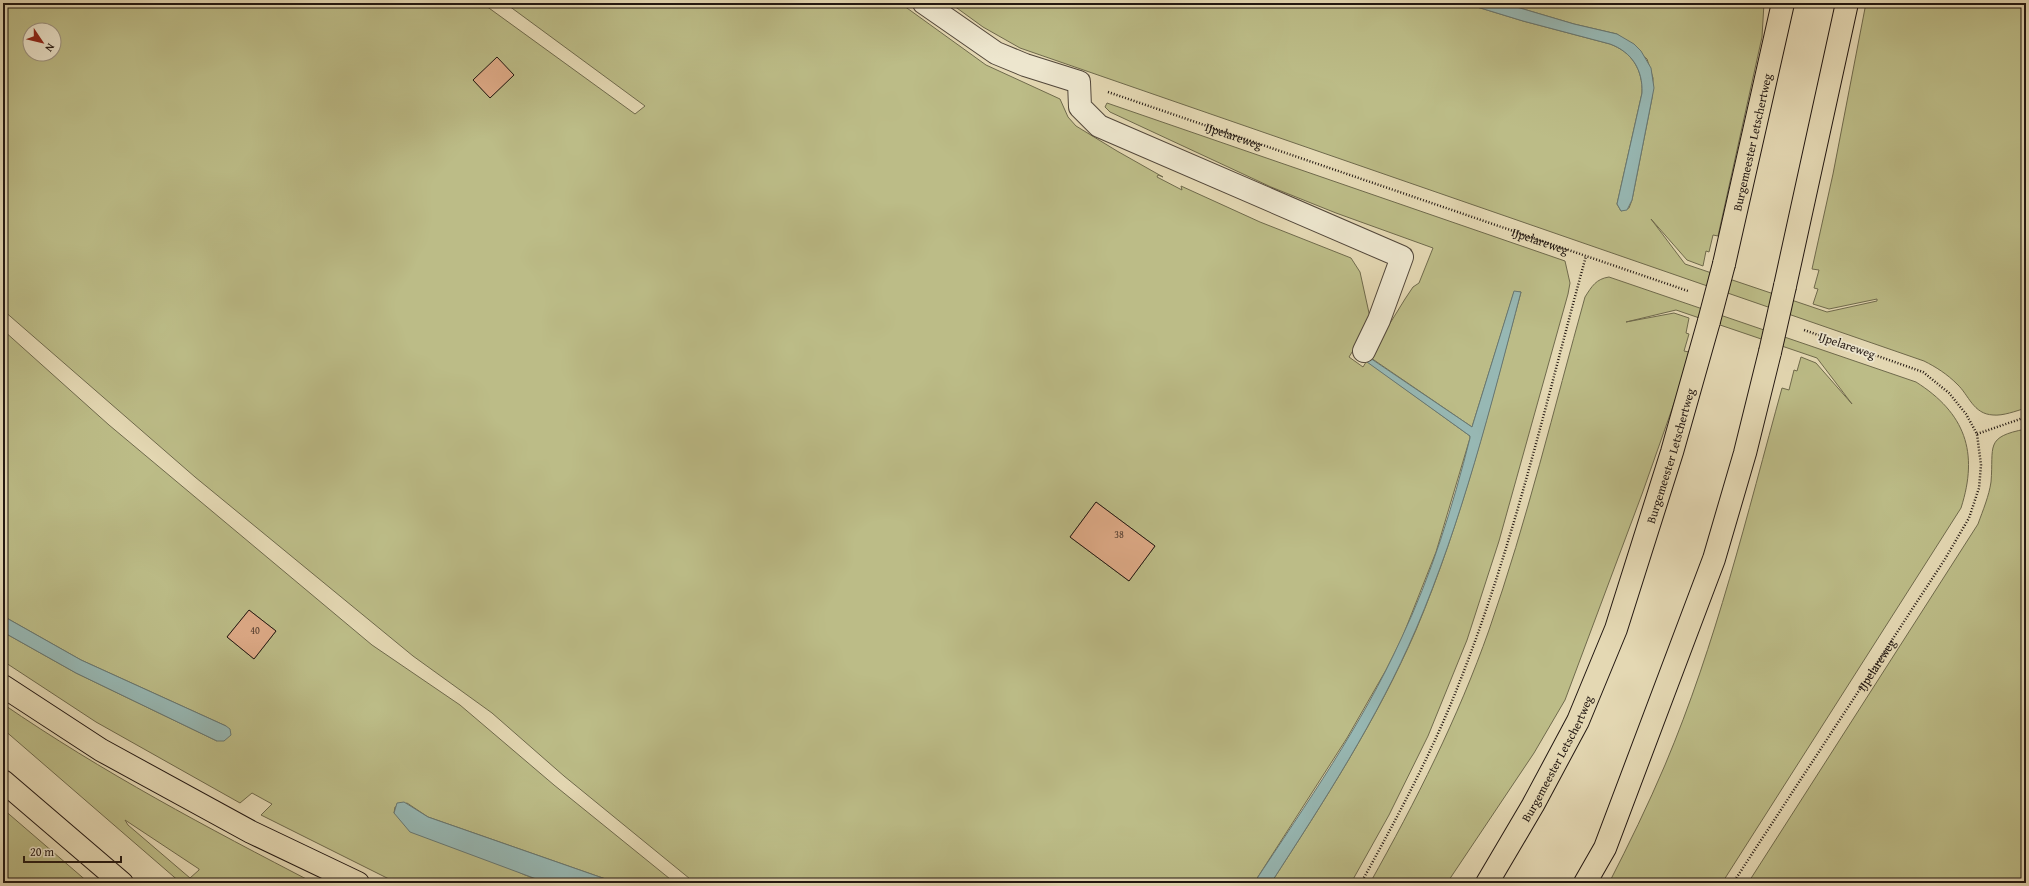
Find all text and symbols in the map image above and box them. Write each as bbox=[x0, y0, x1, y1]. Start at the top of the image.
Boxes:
north arrow bbox=[22, 22, 62, 62]
text: N bbox=[41, 40, 59, 56]
street label: Burgemeester Letschertweg bbox=[1728, 72, 1775, 212]
street label: IJpelareweg bbox=[1203, 118, 1264, 153]
street label: IJpelareweg bbox=[1510, 223, 1571, 258]
street label: IJpelareweg bbox=[1816, 327, 1878, 363]
street label: Burgemeester Letschertweg bbox=[1642, 386, 1698, 525]
house number: 38 bbox=[1114, 527, 1124, 542]
house number: 40 bbox=[250, 623, 260, 638]
street label: IJpelareweg bbox=[1853, 635, 1899, 694]
street label: Burgemeester Letschertweg bbox=[1517, 692, 1596, 825]
scale bar bbox=[24, 838, 121, 864]
text: 20 m bbox=[30, 843, 54, 860]

